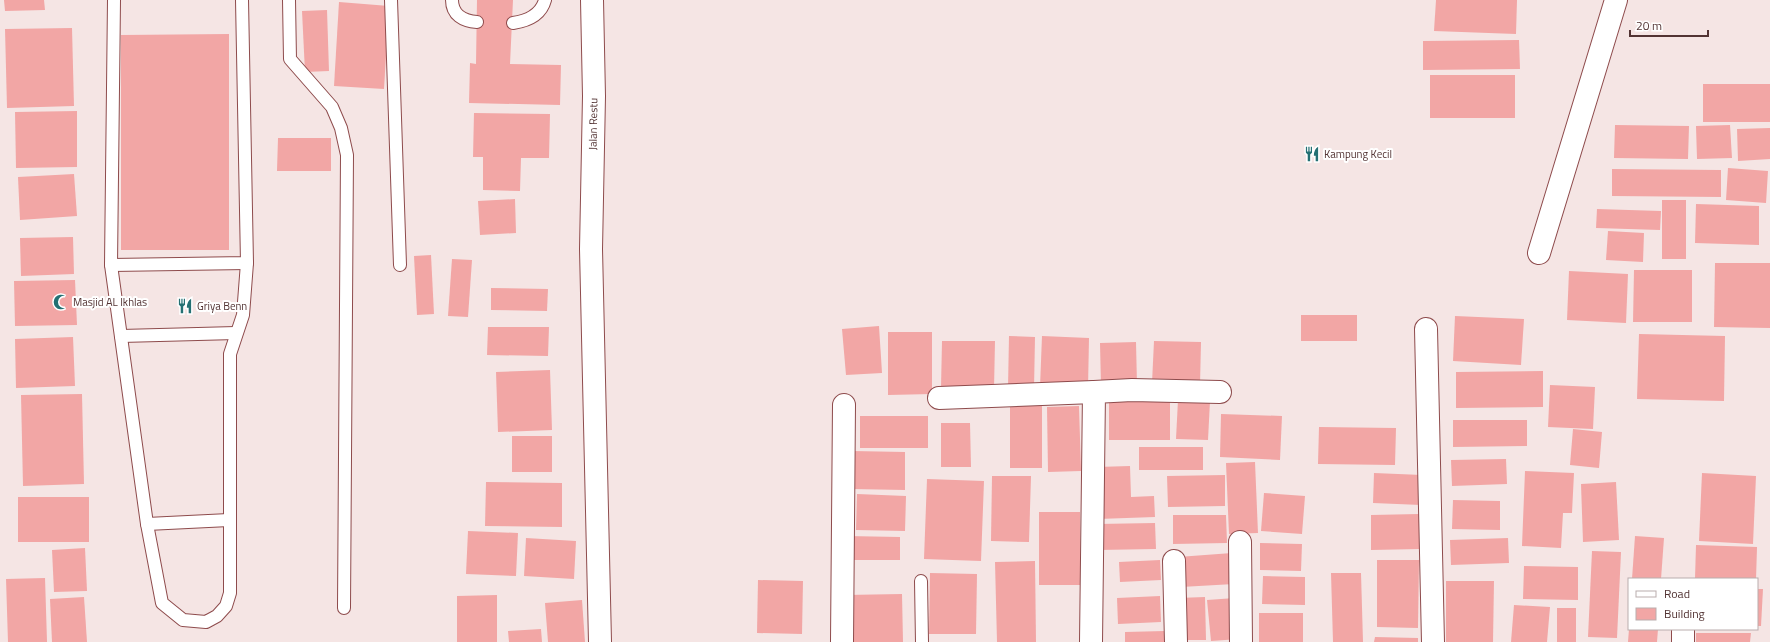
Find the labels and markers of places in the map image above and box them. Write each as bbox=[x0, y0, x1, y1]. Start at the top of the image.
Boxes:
restaurant icon: Kampung Kecil bbox=[1303, 145, 1321, 163]
place label: Kampung Kecil bbox=[1324, 146, 1392, 162]
mosque icon: Masjid AL Ikhlas bbox=[52, 293, 70, 311]
place label: Masjid AL Ikhlas bbox=[73, 294, 147, 310]
restaurant icon: Griya Benn bbox=[176, 297, 194, 315]
place label: Griya Benn bbox=[197, 298, 247, 314]

